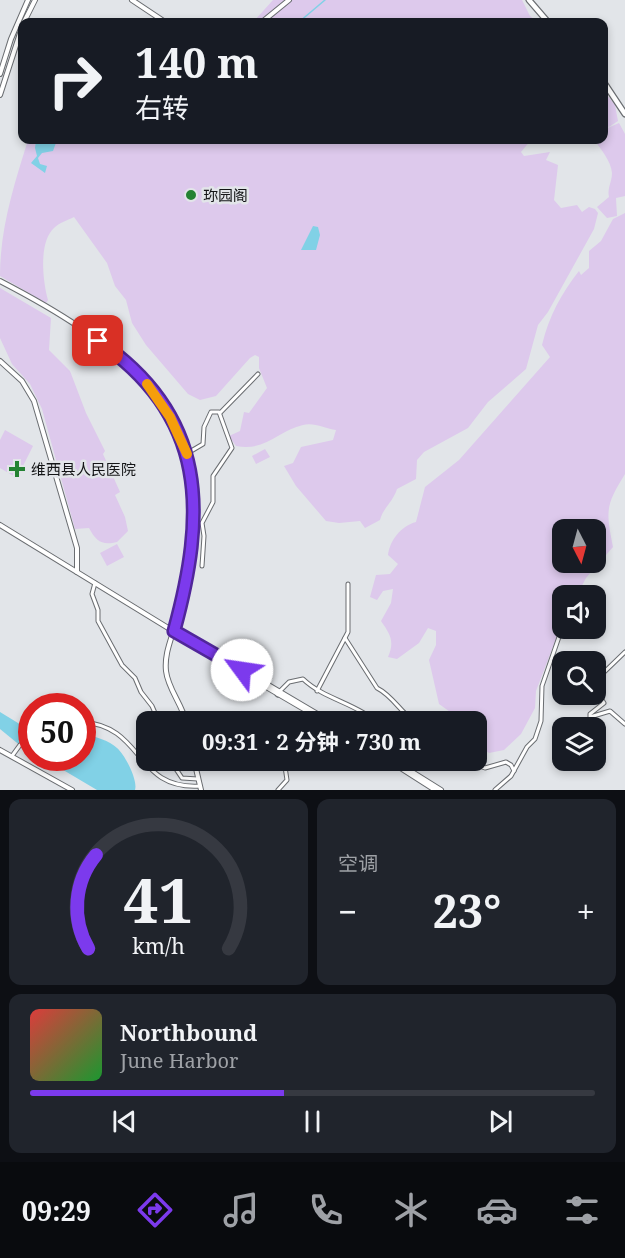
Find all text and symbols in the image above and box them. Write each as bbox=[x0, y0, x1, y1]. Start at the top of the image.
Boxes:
text: 140 m bbox=[135, 33, 259, 90]
icon: right bbox=[36, 42, 114, 120]
text: 右转 bbox=[135, 89, 189, 126]
place label: 珎园阁 bbox=[203, 185, 248, 205]
marker: 珎园阁 bbox=[184, 188, 198, 202]
pin bbox=[72, 315, 123, 366]
icon: arrive bbox=[81, 324, 114, 357]
place label: 维西县人民医院 bbox=[31, 459, 136, 479]
marker: 维西县人民医院 bbox=[8, 460, 26, 478]
north arrow bbox=[552, 519, 606, 573]
map controls bbox=[552, 519, 606, 771]
button: sound bbox=[552, 585, 606, 639]
position arrow bbox=[210, 638, 274, 702]
button: search bbox=[552, 651, 606, 705]
speed limit sign: 50 bbox=[18, 693, 96, 771]
button: layers bbox=[552, 717, 606, 771]
text: 09:31 · 2 分钟 · 730 m bbox=[202, 726, 421, 756]
text: 空调 bbox=[338, 850, 378, 877]
text: 41 bbox=[123, 856, 194, 941]
text: 23° bbox=[432, 880, 501, 941]
text: − bbox=[338, 889, 357, 934]
text: + bbox=[577, 889, 595, 934]
text: km/h bbox=[132, 931, 185, 960]
text: Northbound bbox=[120, 1017, 257, 1047]
text: June Harbor bbox=[120, 1047, 238, 1074]
icon: previous bbox=[108, 1105, 141, 1138]
icon: pause bbox=[296, 1105, 329, 1138]
icon: next bbox=[484, 1105, 517, 1138]
icon: directions bbox=[134, 1189, 176, 1231]
icon: music bbox=[220, 1189, 262, 1231]
icon: phone bbox=[305, 1189, 347, 1231]
icon: climate bbox=[390, 1189, 432, 1231]
icon: car bbox=[476, 1189, 518, 1231]
icon: filters bbox=[561, 1189, 603, 1231]
text: 09:29 bbox=[22, 1192, 91, 1229]

